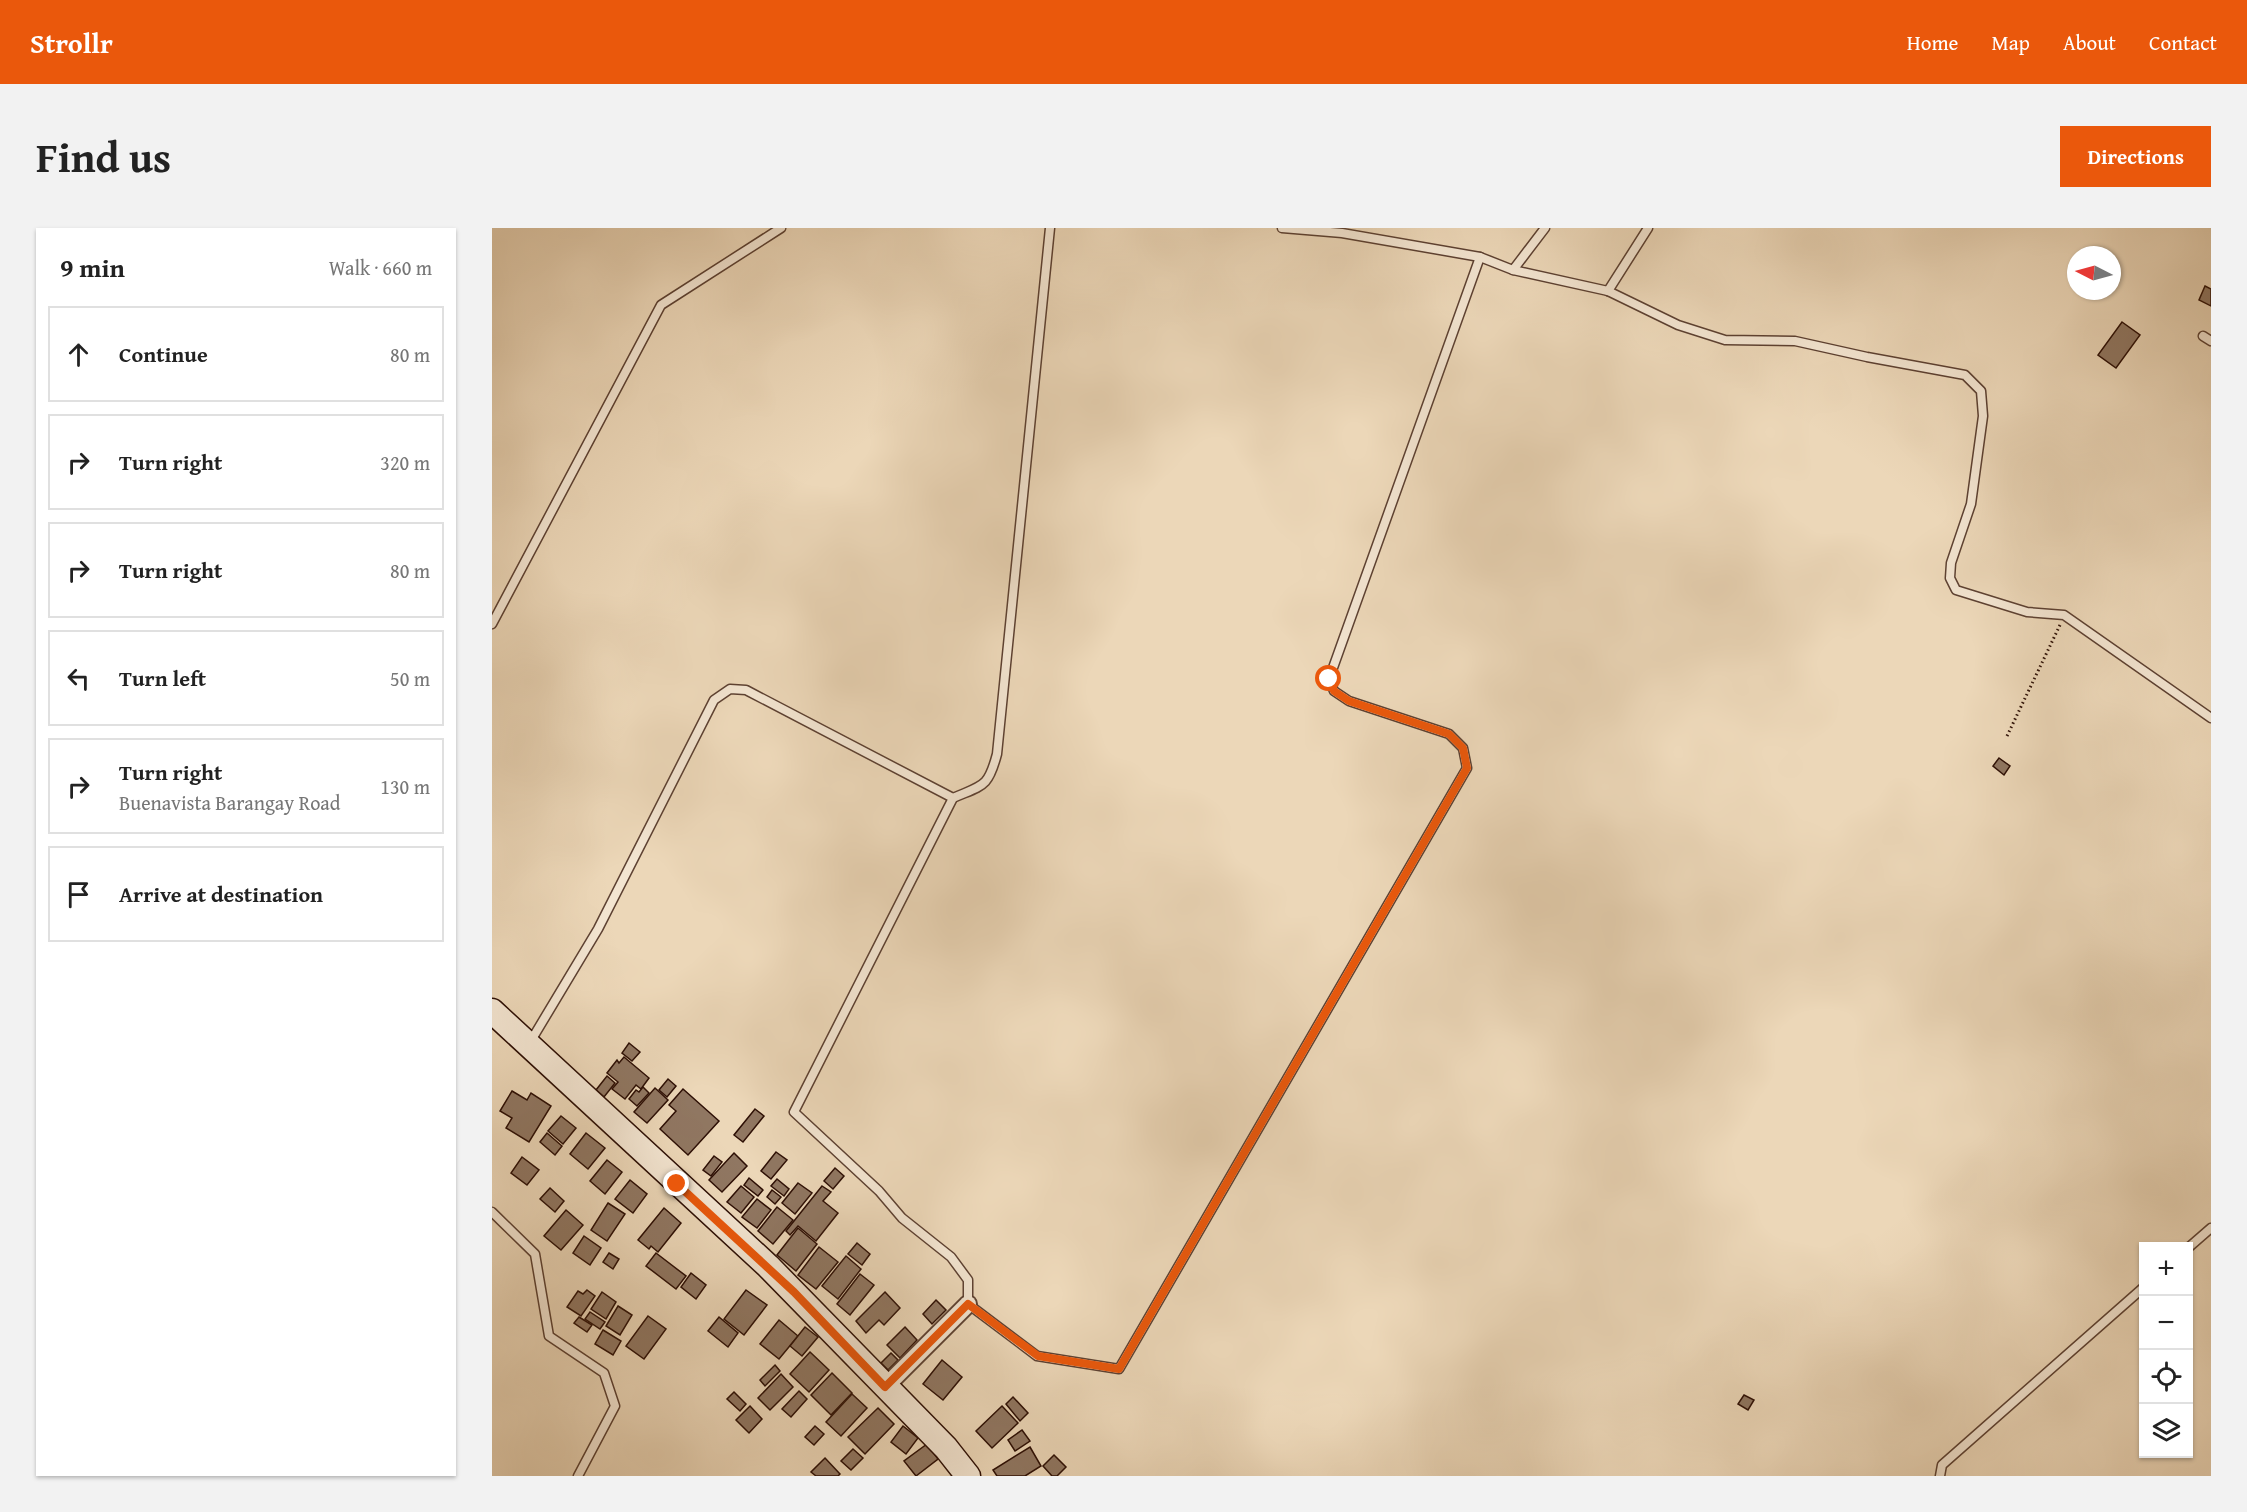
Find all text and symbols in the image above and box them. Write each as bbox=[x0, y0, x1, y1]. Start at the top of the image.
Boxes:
text: Strollr bbox=[30, 22, 113, 63]
text: Home bbox=[1907, 27, 1958, 58]
text: Map bbox=[1991, 27, 2030, 58]
text: About bbox=[2063, 27, 2116, 58]
text: Contact bbox=[2149, 27, 2217, 58]
text: Find us bbox=[36, 126, 171, 187]
button: Directions bbox=[2060, 126, 2211, 187]
north arrow bbox=[2067, 246, 2121, 300]
text: 9 min bbox=[60, 248, 125, 287]
text: Walk · 660 m bbox=[329, 253, 432, 282]
icon: ahead bbox=[62, 338, 95, 371]
text: Continue bbox=[119, 338, 208, 370]
text: 80 m bbox=[390, 340, 430, 369]
icon: right bbox=[62, 446, 95, 479]
text: Turn right bbox=[119, 446, 222, 478]
text: 320 m bbox=[380, 448, 430, 477]
icon: right bbox=[62, 554, 95, 587]
text: Turn right bbox=[119, 554, 222, 586]
text: 80 m bbox=[390, 556, 430, 585]
icon: left bbox=[62, 662, 95, 695]
text: Turn left bbox=[119, 662, 206, 694]
text: 50 m bbox=[390, 664, 430, 693]
route start bbox=[1315, 665, 1341, 691]
text: Turn right bbox=[119, 756, 222, 788]
icon: right bbox=[62, 770, 95, 803]
text: 130 m bbox=[380, 772, 430, 801]
text: Buenavista Barangay Road bbox=[119, 788, 341, 817]
icon: arrive bbox=[62, 878, 95, 911]
text: Arrive at destination bbox=[119, 878, 323, 910]
route end bbox=[663, 1170, 689, 1196]
map controls bbox=[2139, 1242, 2193, 1458]
button: + bbox=[2139, 1242, 2193, 1296]
button: − bbox=[2139, 1296, 2193, 1350]
button: locate bbox=[2139, 1350, 2193, 1404]
button: layers bbox=[2139, 1404, 2193, 1458]

